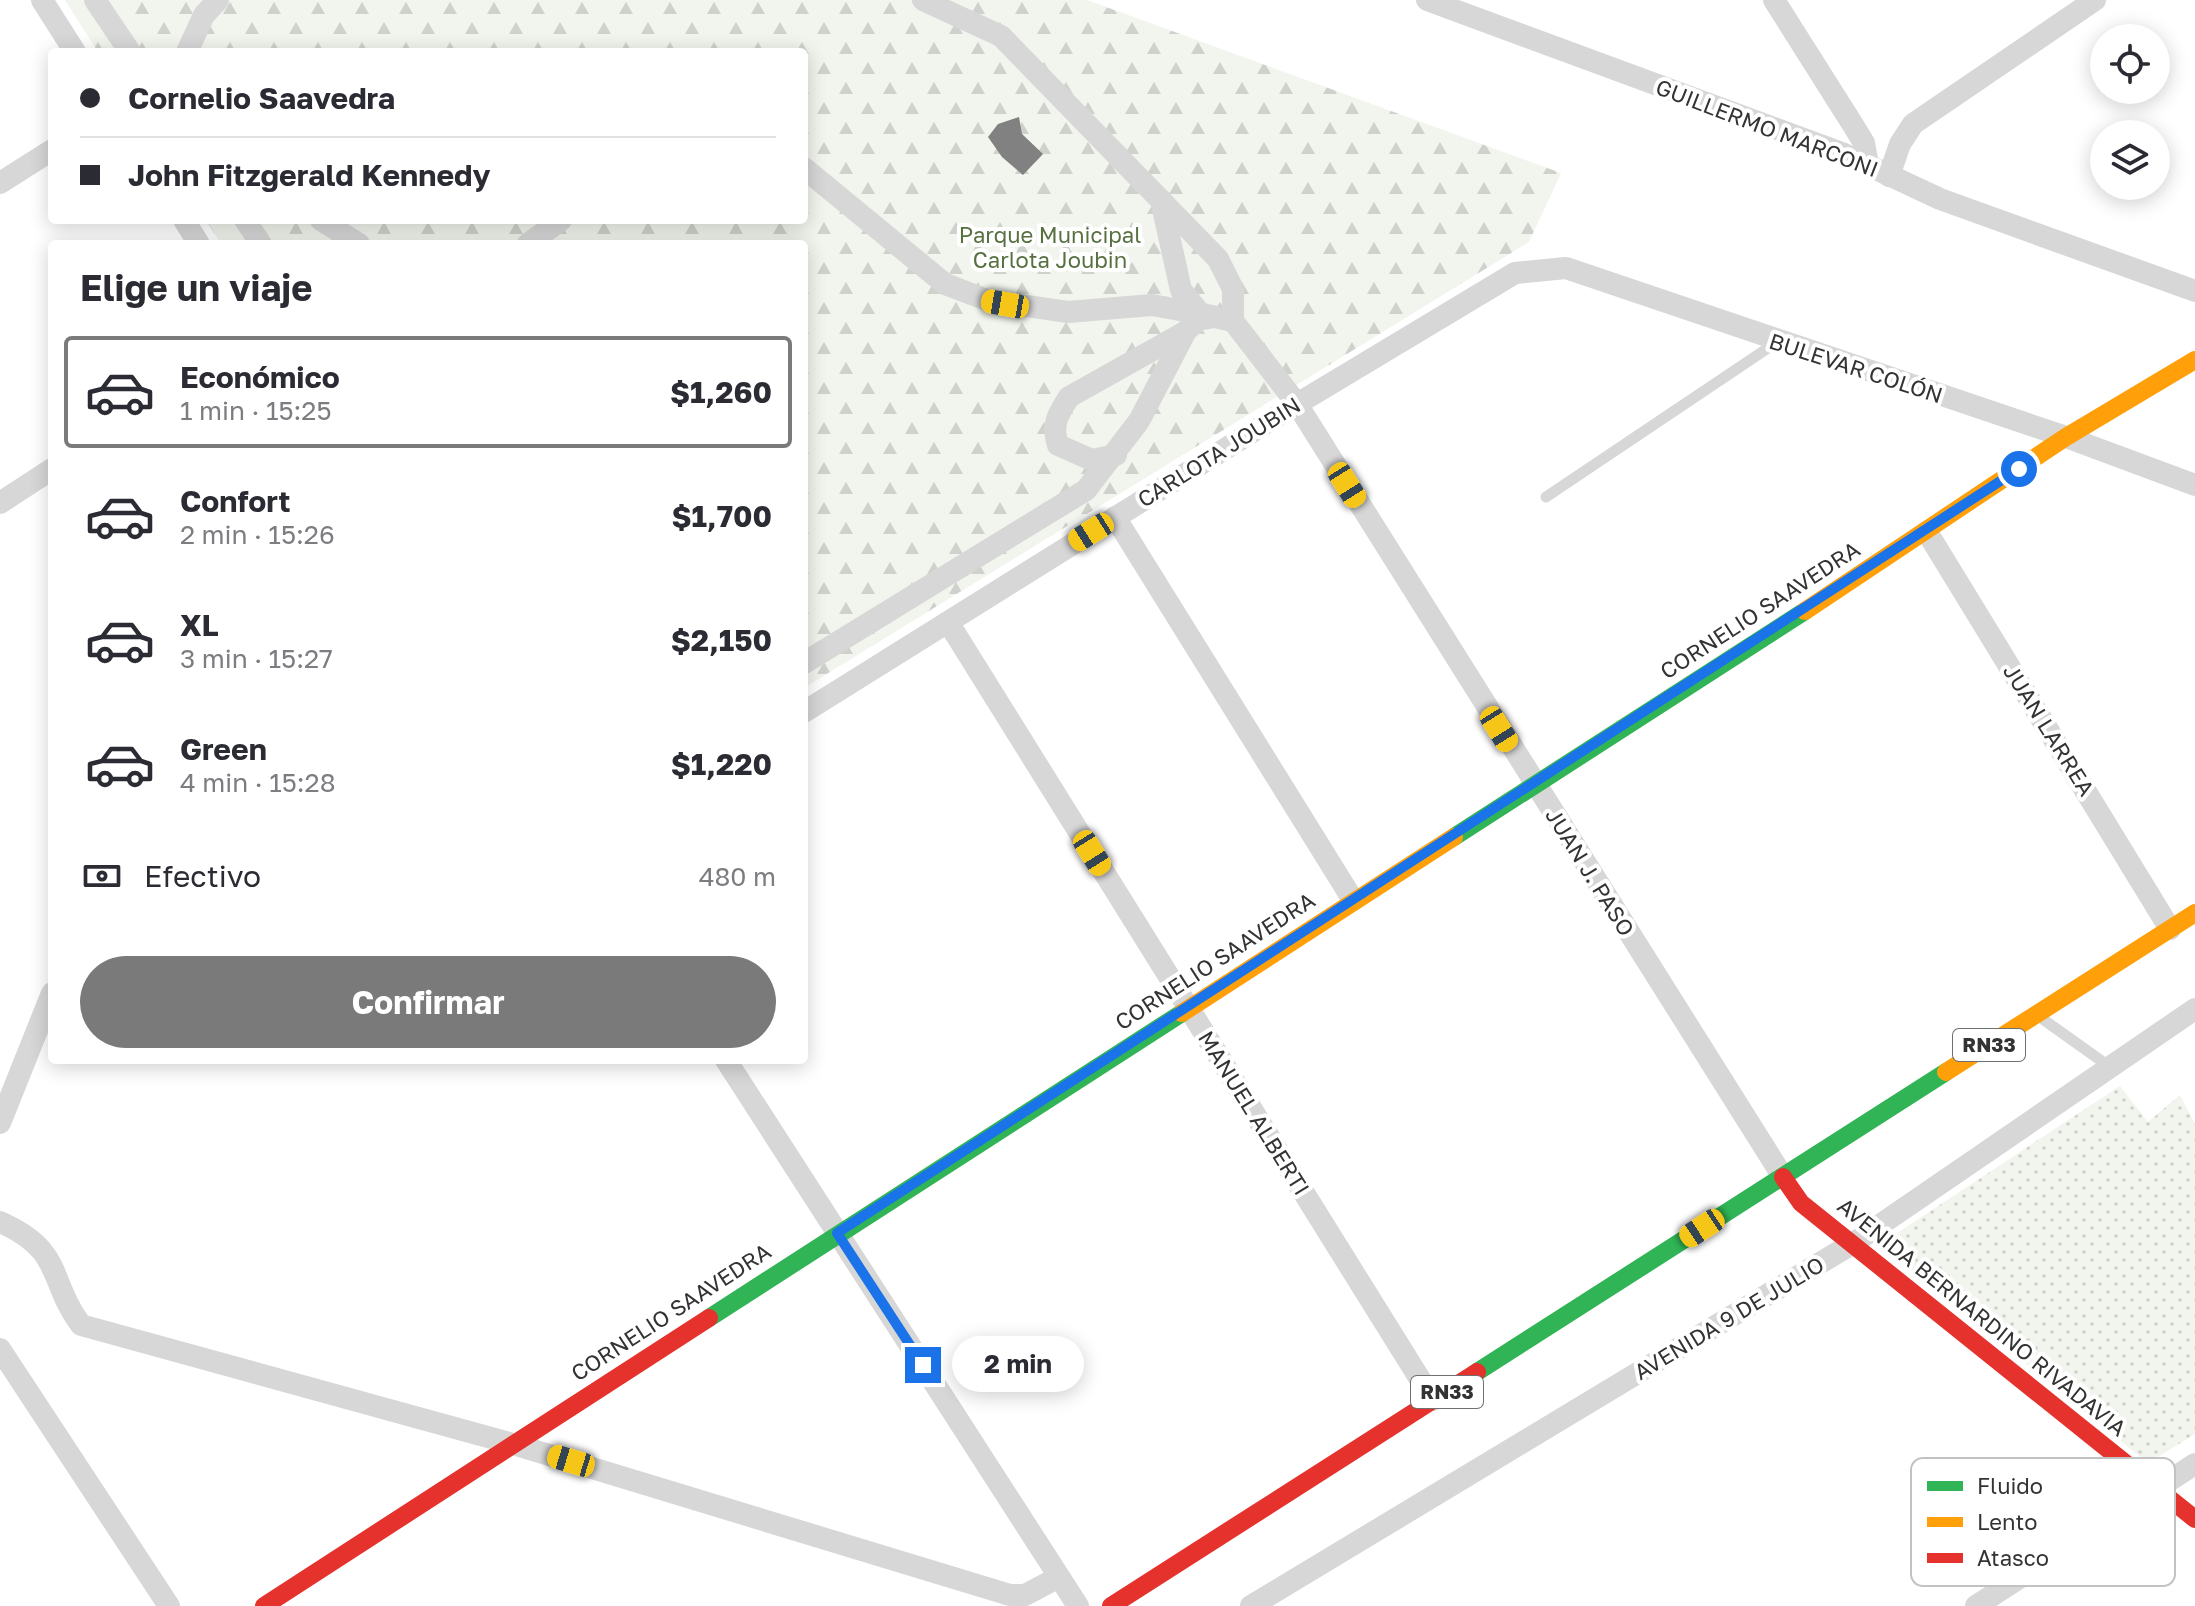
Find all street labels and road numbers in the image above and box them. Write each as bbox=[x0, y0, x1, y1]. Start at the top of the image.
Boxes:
street label: GUILLERMO MARCONI bbox=[1652, 73, 1882, 182]
street label: BULEVAR COLÓN bbox=[1766, 327, 1946, 408]
street label: CARLOTA JOUBIN bbox=[1132, 391, 1305, 513]
street label: CORNELIO SAAVEDRA bbox=[1655, 535, 1865, 684]
street label: JUAN LARREA bbox=[1998, 659, 2101, 801]
street label: JUAN J. PASO bbox=[1540, 803, 1640, 941]
street label: CORNELIO SAAVEDRA bbox=[1110, 886, 1320, 1035]
street label: MANUEL ALBERTI bbox=[1193, 1026, 1316, 1200]
road number: RN33 bbox=[1953, 1029, 2025, 1061]
street label: AVENIDA BERNARDINO RIVADAVIA bbox=[1833, 1192, 2132, 1442]
street label: CORNELIO SAAVEDRA bbox=[566, 1237, 776, 1386]
street label: AVENIDA 9 DE JULIO bbox=[1629, 1250, 1829, 1385]
road number: RN33 bbox=[1411, 1376, 1483, 1408]

